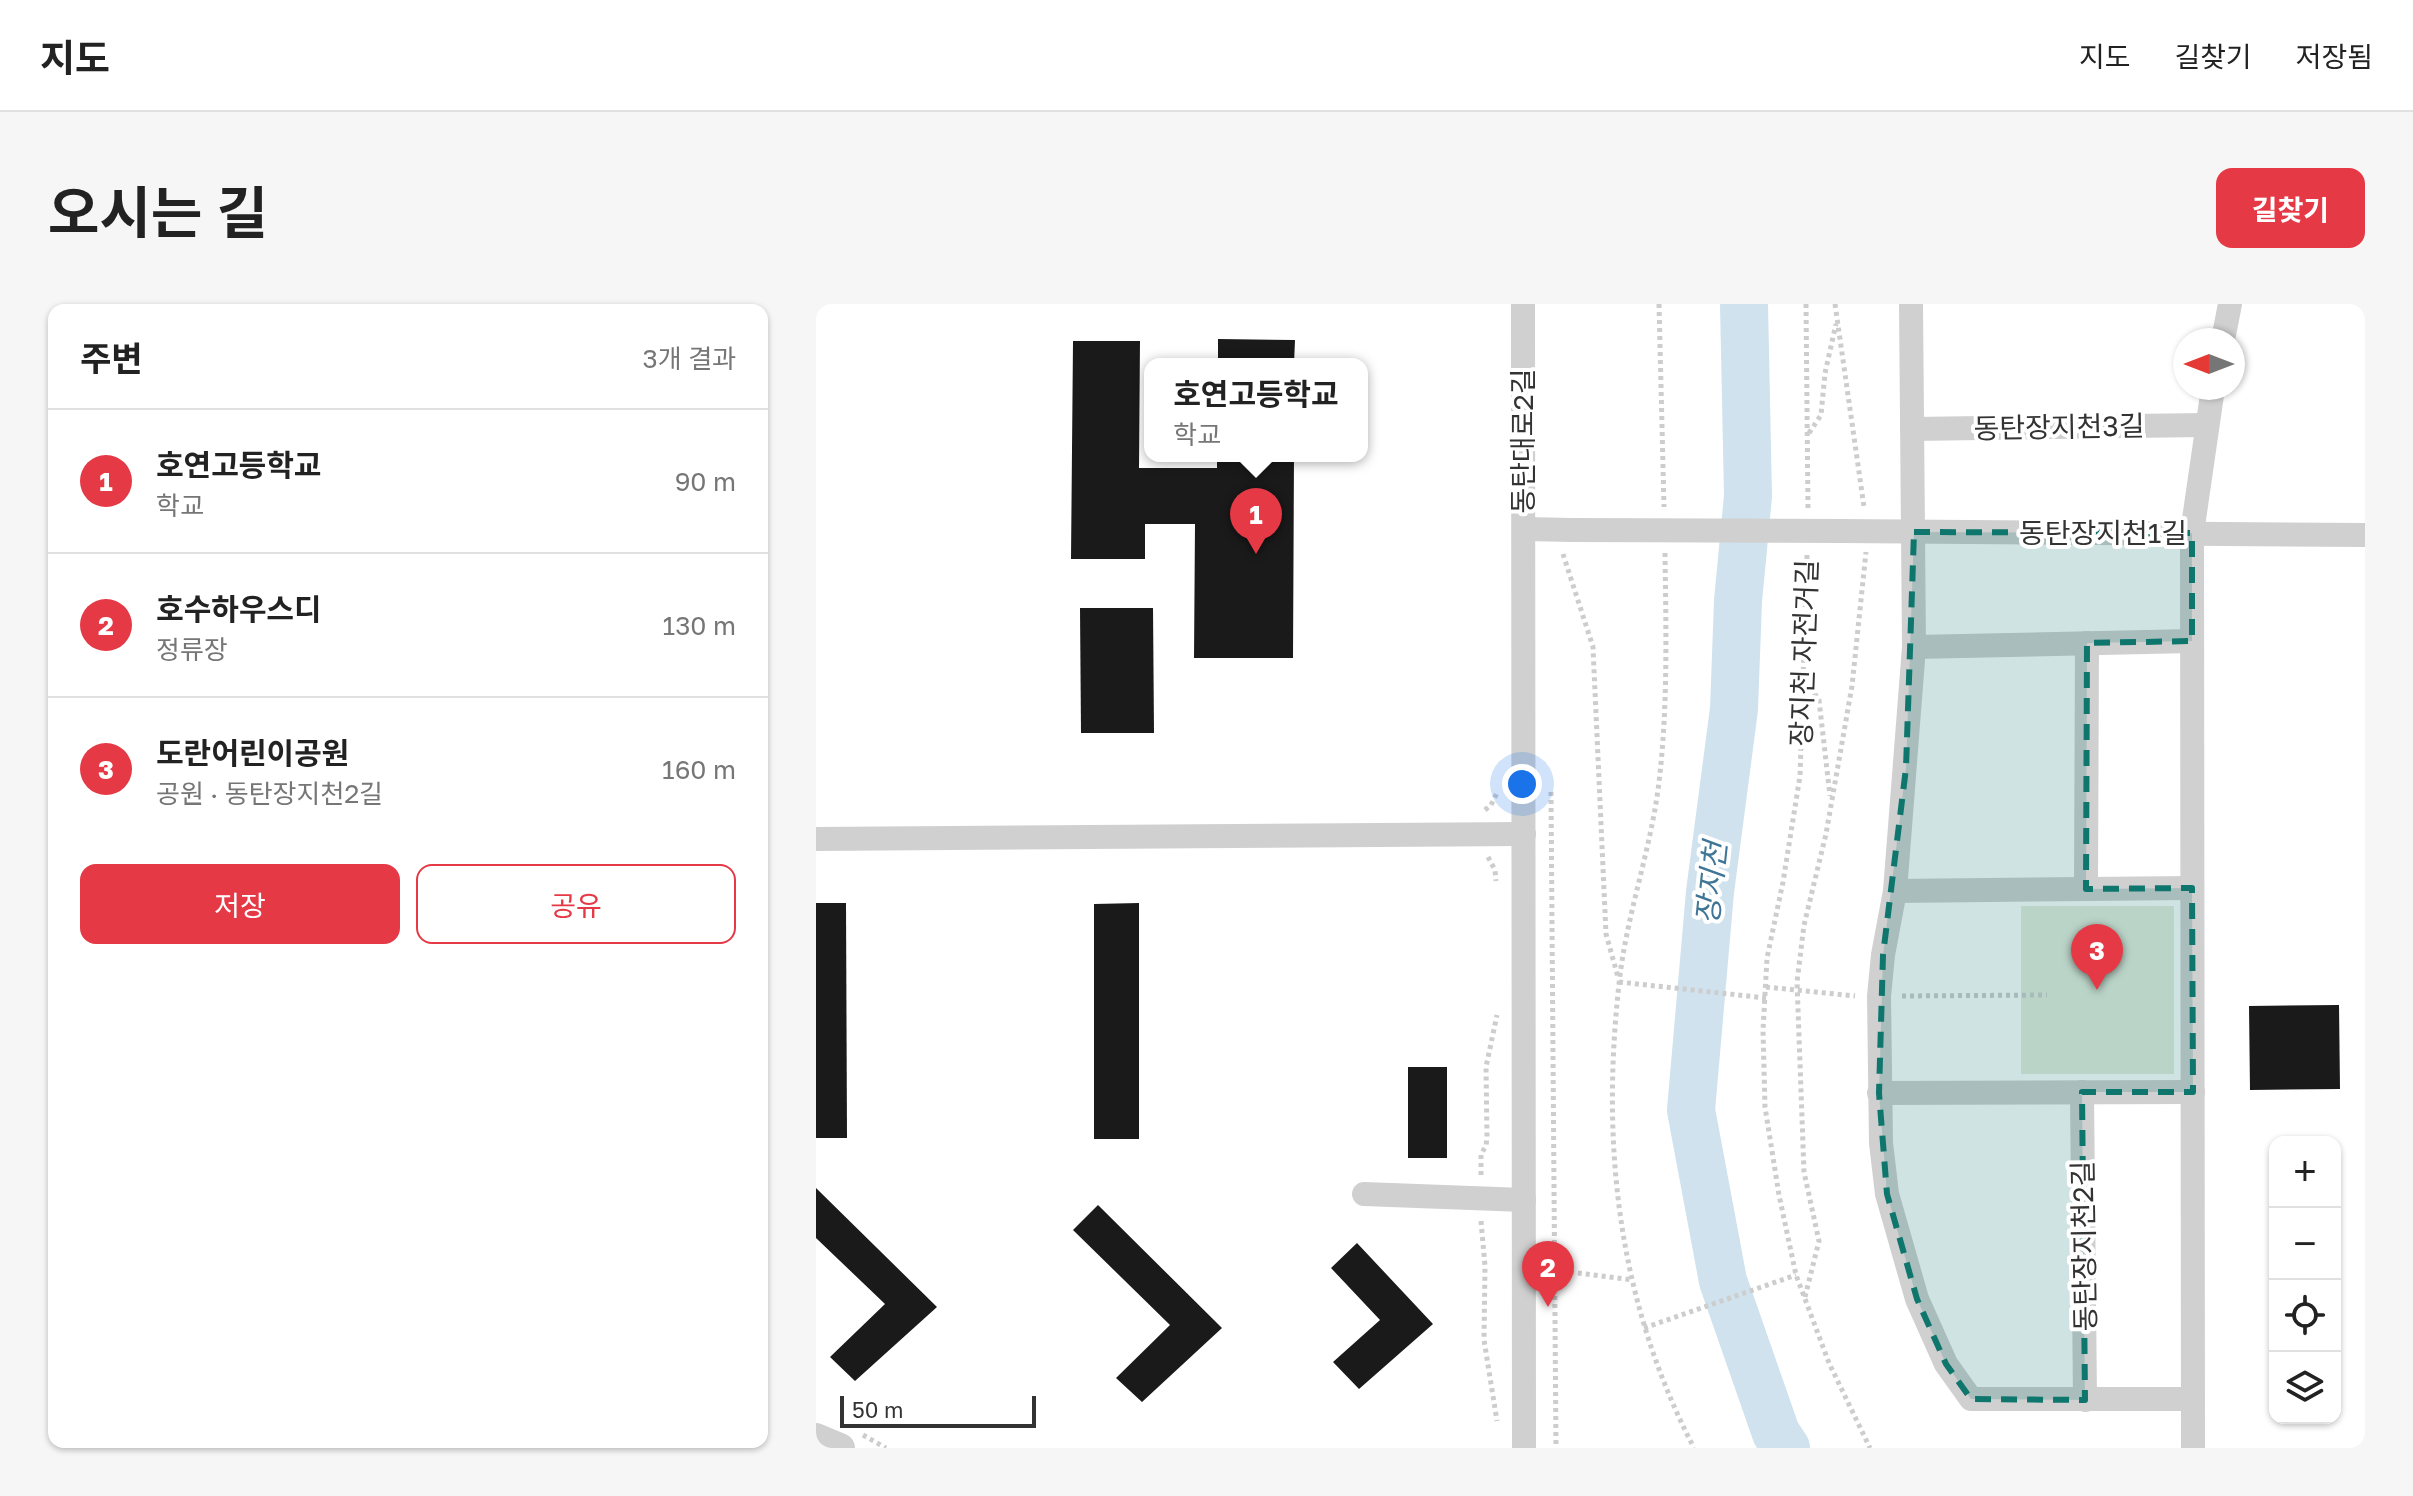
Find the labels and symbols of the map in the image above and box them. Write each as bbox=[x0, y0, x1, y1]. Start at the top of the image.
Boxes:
north arrow bbox=[2173, 328, 2245, 400]
street label: 동탄대로2길 bbox=[1506, 368, 1539, 514]
street label: 동탄장지천3길 bbox=[1973, 409, 2145, 444]
pin: 1 bbox=[1230, 488, 1282, 554]
street label: 동탄장지천1길 bbox=[2019, 516, 2187, 549]
street label: 장지천 자전거길 bbox=[1784, 559, 1823, 747]
your location bbox=[1502, 764, 1542, 804]
water label: 장지천 bbox=[1689, 836, 1734, 926]
pin: 3 bbox=[2071, 924, 2123, 990]
street label: 동탄장지천2길 bbox=[2066, 1160, 2101, 1332]
pin: 2 bbox=[1522, 1241, 1574, 1307]
scale bar bbox=[840, 1392, 1036, 1428]

